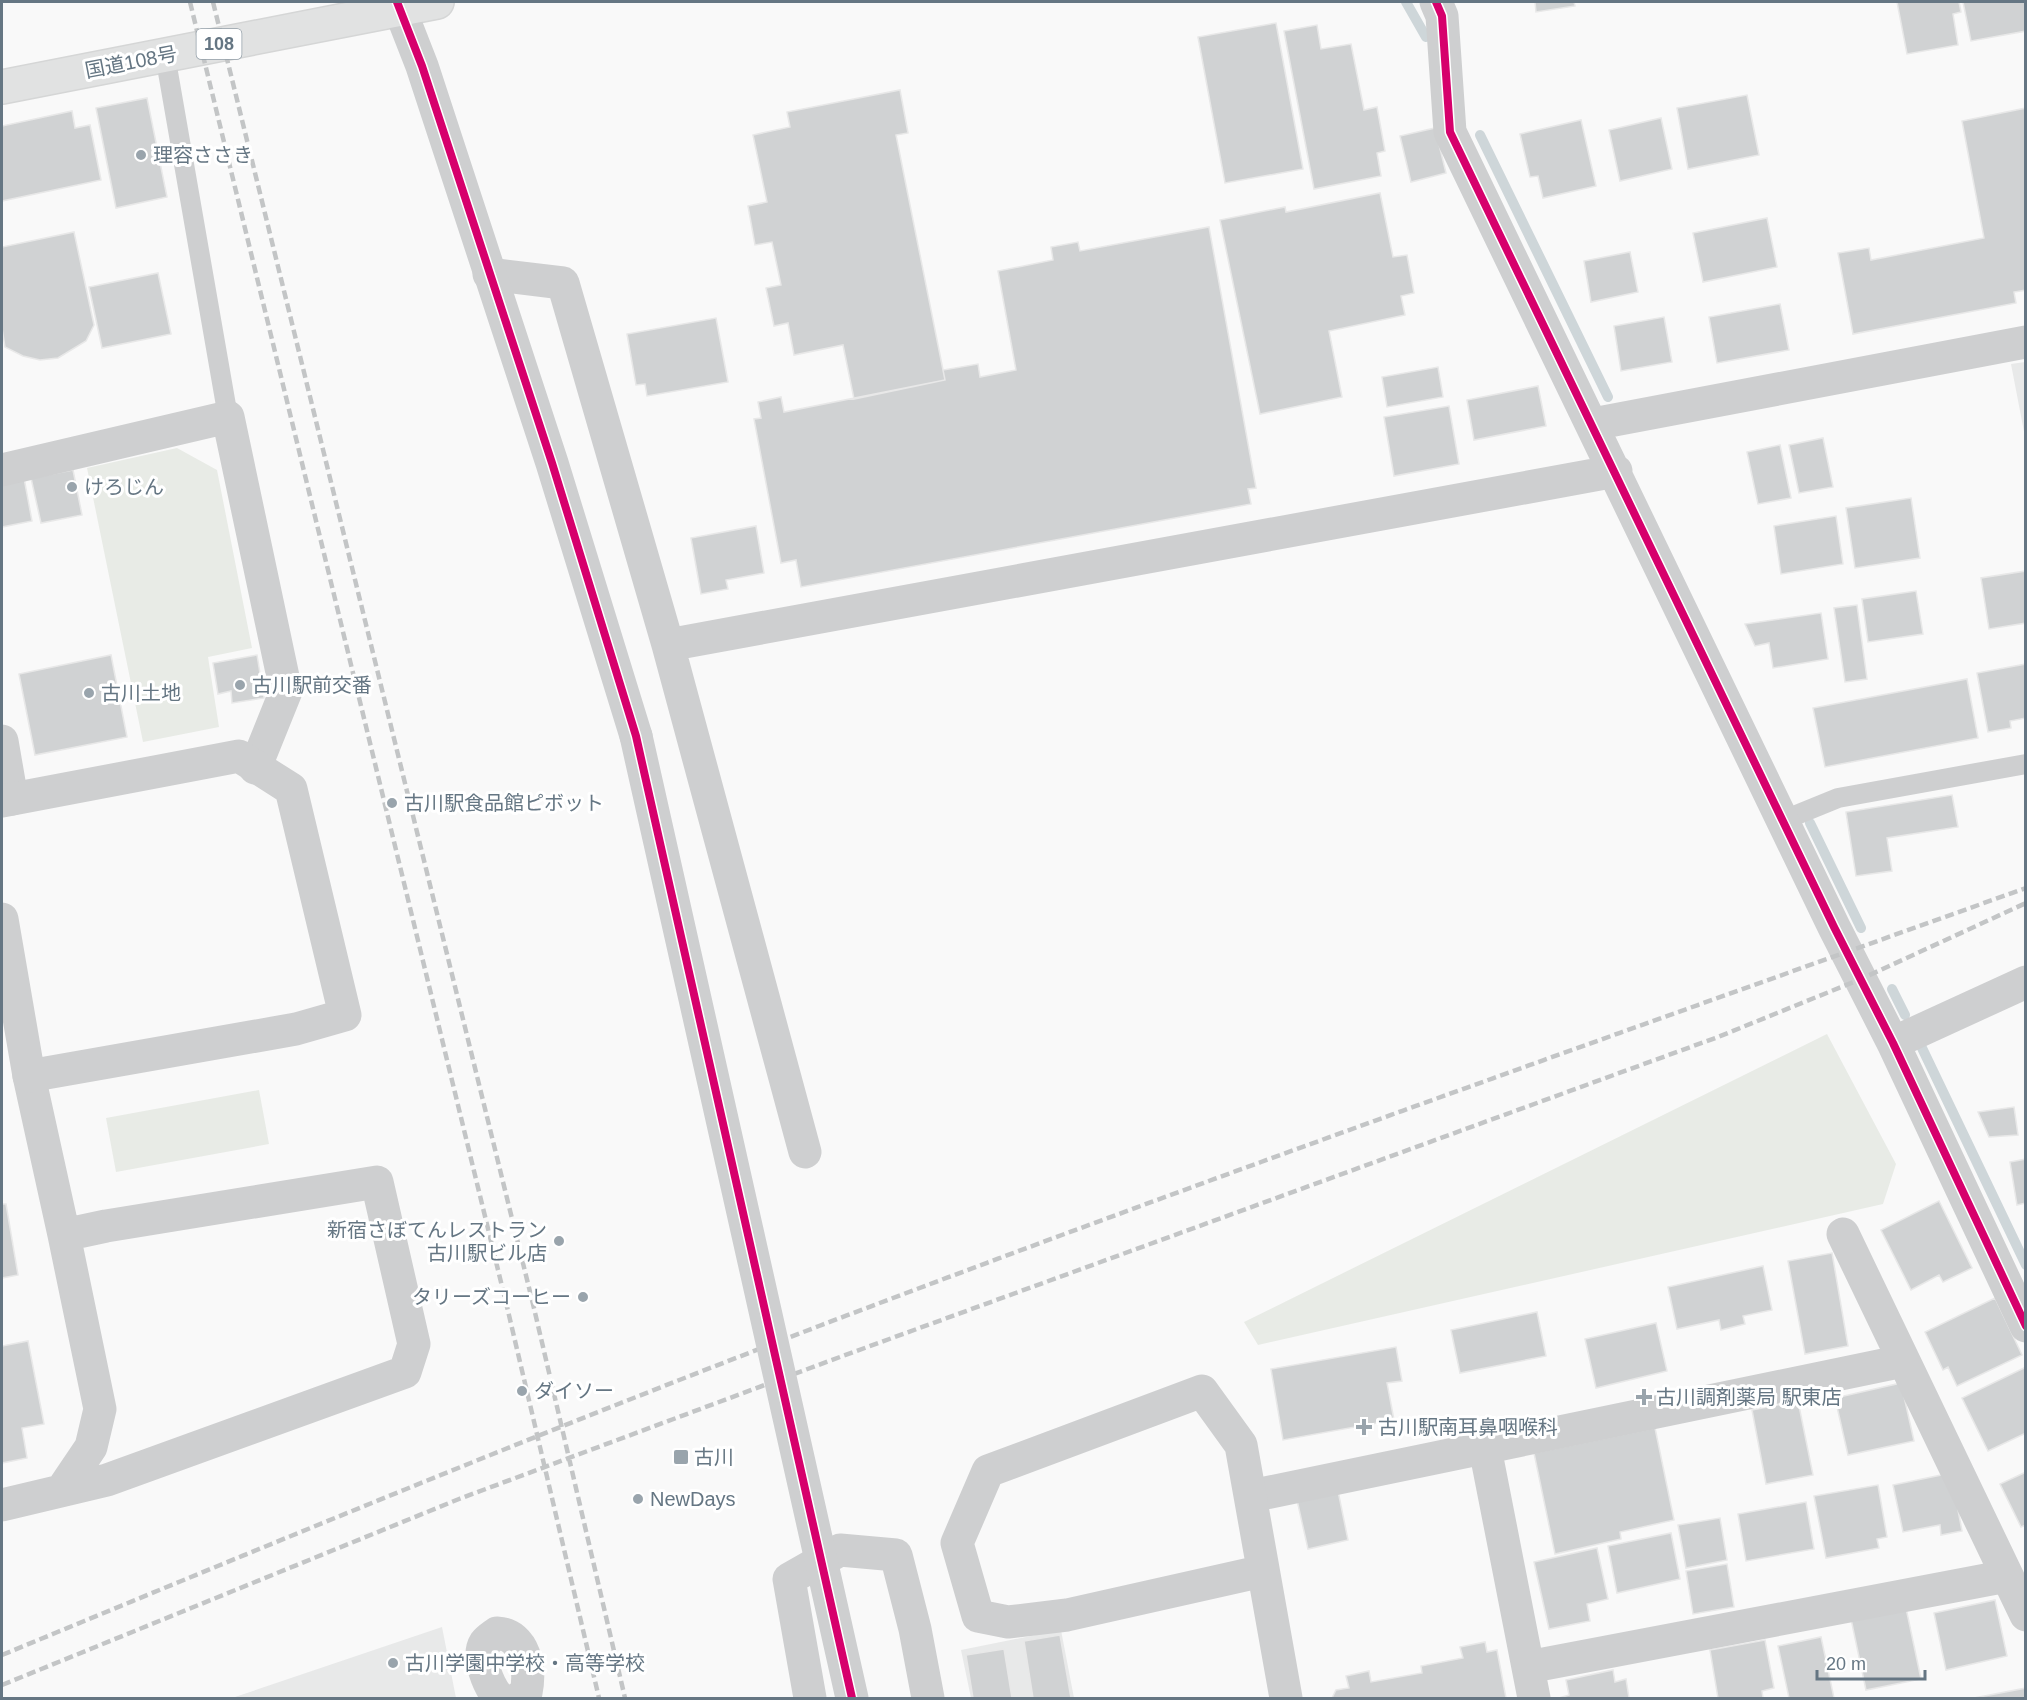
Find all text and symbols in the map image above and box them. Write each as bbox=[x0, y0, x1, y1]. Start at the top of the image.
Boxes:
road number: 108 bbox=[196, 29, 242, 59]
street label: 国道108号 bbox=[83, 42, 179, 82]
place label: 理容ささき bbox=[153, 144, 253, 166]
marker: 理容ささき bbox=[134, 148, 148, 162]
place label: けろじん bbox=[84, 476, 164, 498]
marker: けろじん bbox=[65, 480, 79, 494]
place label: 古川駅前交番 bbox=[252, 674, 372, 696]
marker: 古川駅前交番 bbox=[233, 678, 247, 692]
place label: 古川土地 bbox=[101, 682, 181, 704]
marker: 古川土地 bbox=[82, 686, 96, 700]
place label: 古川駅食品館ピボット bbox=[404, 792, 604, 814]
marker: 古川駅食品館ピボット bbox=[385, 796, 399, 810]
place label: 新宿さぼてんレストラン 古川駅ビル店 bbox=[327, 1219, 547, 1264]
marker: 新宿さぼてんレストラン 古川駅ビル店 bbox=[552, 1234, 566, 1248]
place label: タリーズコーヒー bbox=[412, 1286, 571, 1308]
marker: タリーズコーヒー bbox=[576, 1290, 590, 1304]
place label: ダイソー bbox=[534, 1380, 614, 1402]
marker: ダイソー bbox=[515, 1384, 529, 1398]
place label: 古川調剤薬局 駅東店 bbox=[1656, 1386, 1842, 1408]
marker: 古川調剤薬局 駅東店 bbox=[1637, 1390, 1651, 1404]
place label: 古川駅南耳鼻咽喉科 bbox=[1378, 1416, 1558, 1438]
marker: 古川駅南耳鼻咽喉科 bbox=[1355, 1418, 1373, 1436]
place label: 古川 bbox=[694, 1446, 734, 1468]
marker: 古川 bbox=[672, 1448, 690, 1466]
place label: NewDays bbox=[650, 1488, 736, 1510]
marker: NewDays bbox=[631, 1492, 645, 1506]
scale bar bbox=[1817, 1643, 1925, 1681]
place label: 古川学園中学校・高等学校 bbox=[405, 1652, 645, 1674]
text: 20 m bbox=[1826, 1654, 1866, 1674]
marker: 古川学園中学校・高等学校 bbox=[386, 1656, 400, 1670]

